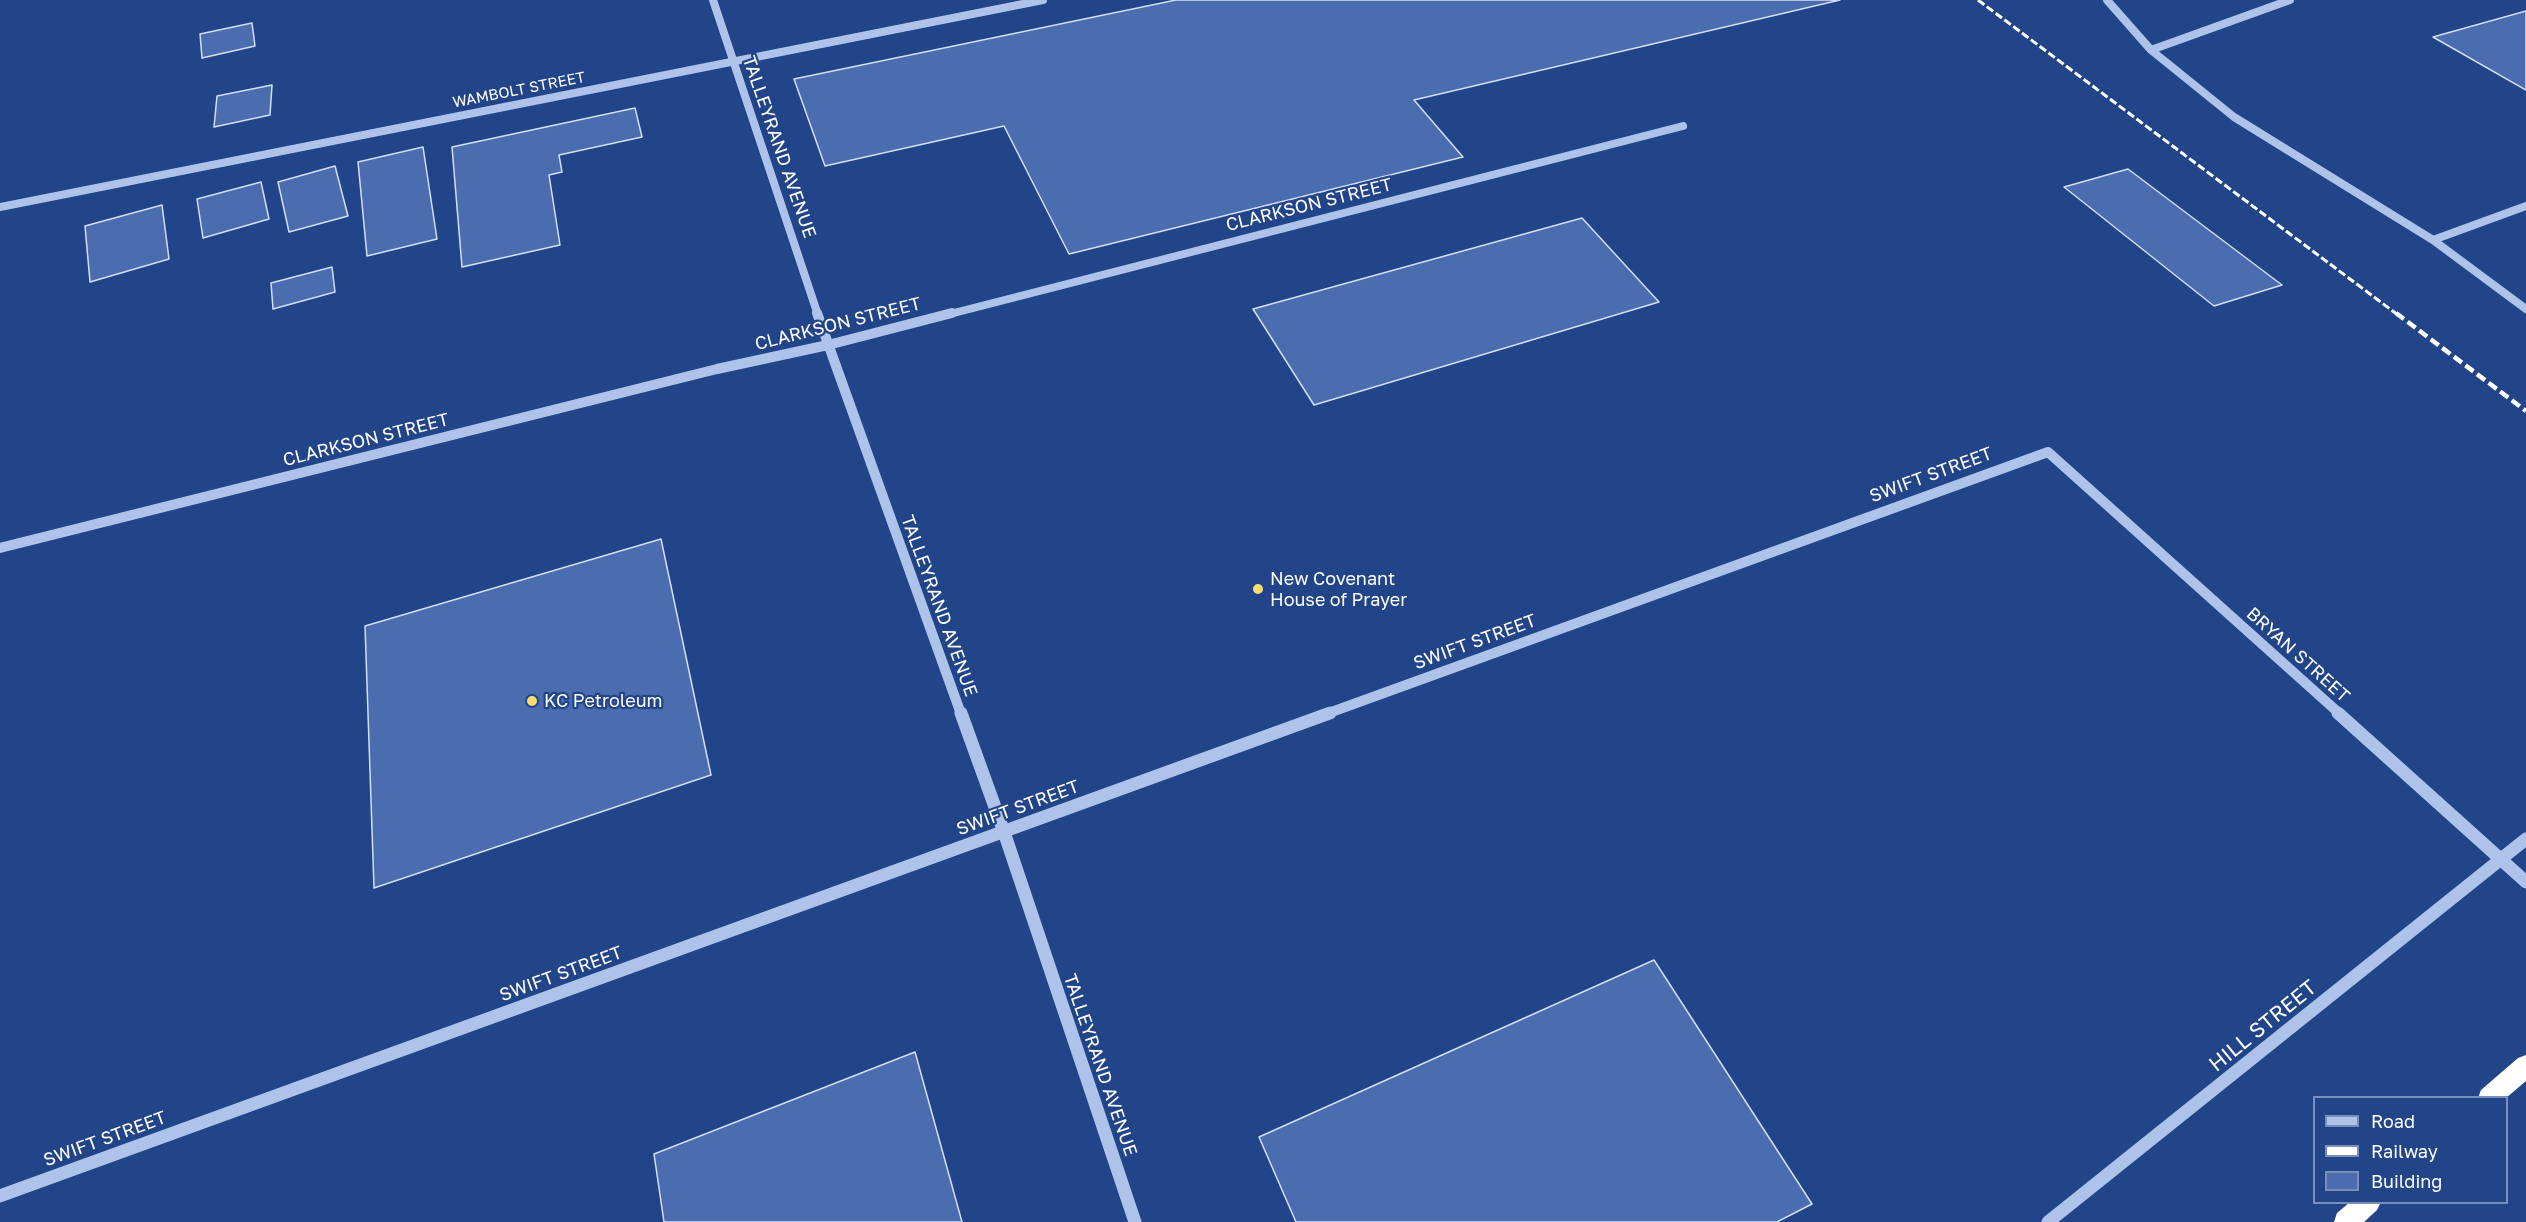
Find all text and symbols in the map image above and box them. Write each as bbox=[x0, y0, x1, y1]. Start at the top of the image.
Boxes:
street label: TALLEYRAND AVENUE bbox=[738, 53, 820, 241]
street label: WAMBOLT STREET bbox=[451, 68, 587, 112]
street label: CLARKSON STREET bbox=[1224, 174, 1394, 236]
street label: CLARKSON STREET bbox=[753, 293, 923, 355]
street label: CLARKSON STREET bbox=[281, 409, 451, 471]
street label: SWIFT STREET bbox=[1867, 443, 1995, 507]
street label: TALLEYRAND AVENUE bbox=[896, 512, 982, 700]
place label: New Covenant House of Prayer bbox=[1270, 568, 1407, 610]
marker: New Covenant House of Prayer bbox=[1251, 582, 1265, 596]
street label: BRYAN STREET bbox=[2242, 603, 2354, 707]
street label: SWIFT STREET bbox=[1411, 610, 1539, 674]
place label: KC Petroleum bbox=[544, 690, 663, 712]
marker: KC Petroleum bbox=[525, 694, 539, 708]
street label: SWIFT STREET bbox=[954, 776, 1082, 840]
street label: SWIFT STREET bbox=[497, 942, 625, 1006]
street label: TALLEYRAND AVENUE bbox=[1059, 971, 1141, 1159]
street label: HILL STREET bbox=[2204, 975, 2322, 1077]
legend bbox=[2313, 1096, 2508, 1204]
street label: SWIFT STREET bbox=[41, 1107, 169, 1171]
text: Road bbox=[2371, 1110, 2415, 1132]
text: Railway bbox=[2371, 1140, 2438, 1162]
text: Building bbox=[2371, 1170, 2442, 1192]

